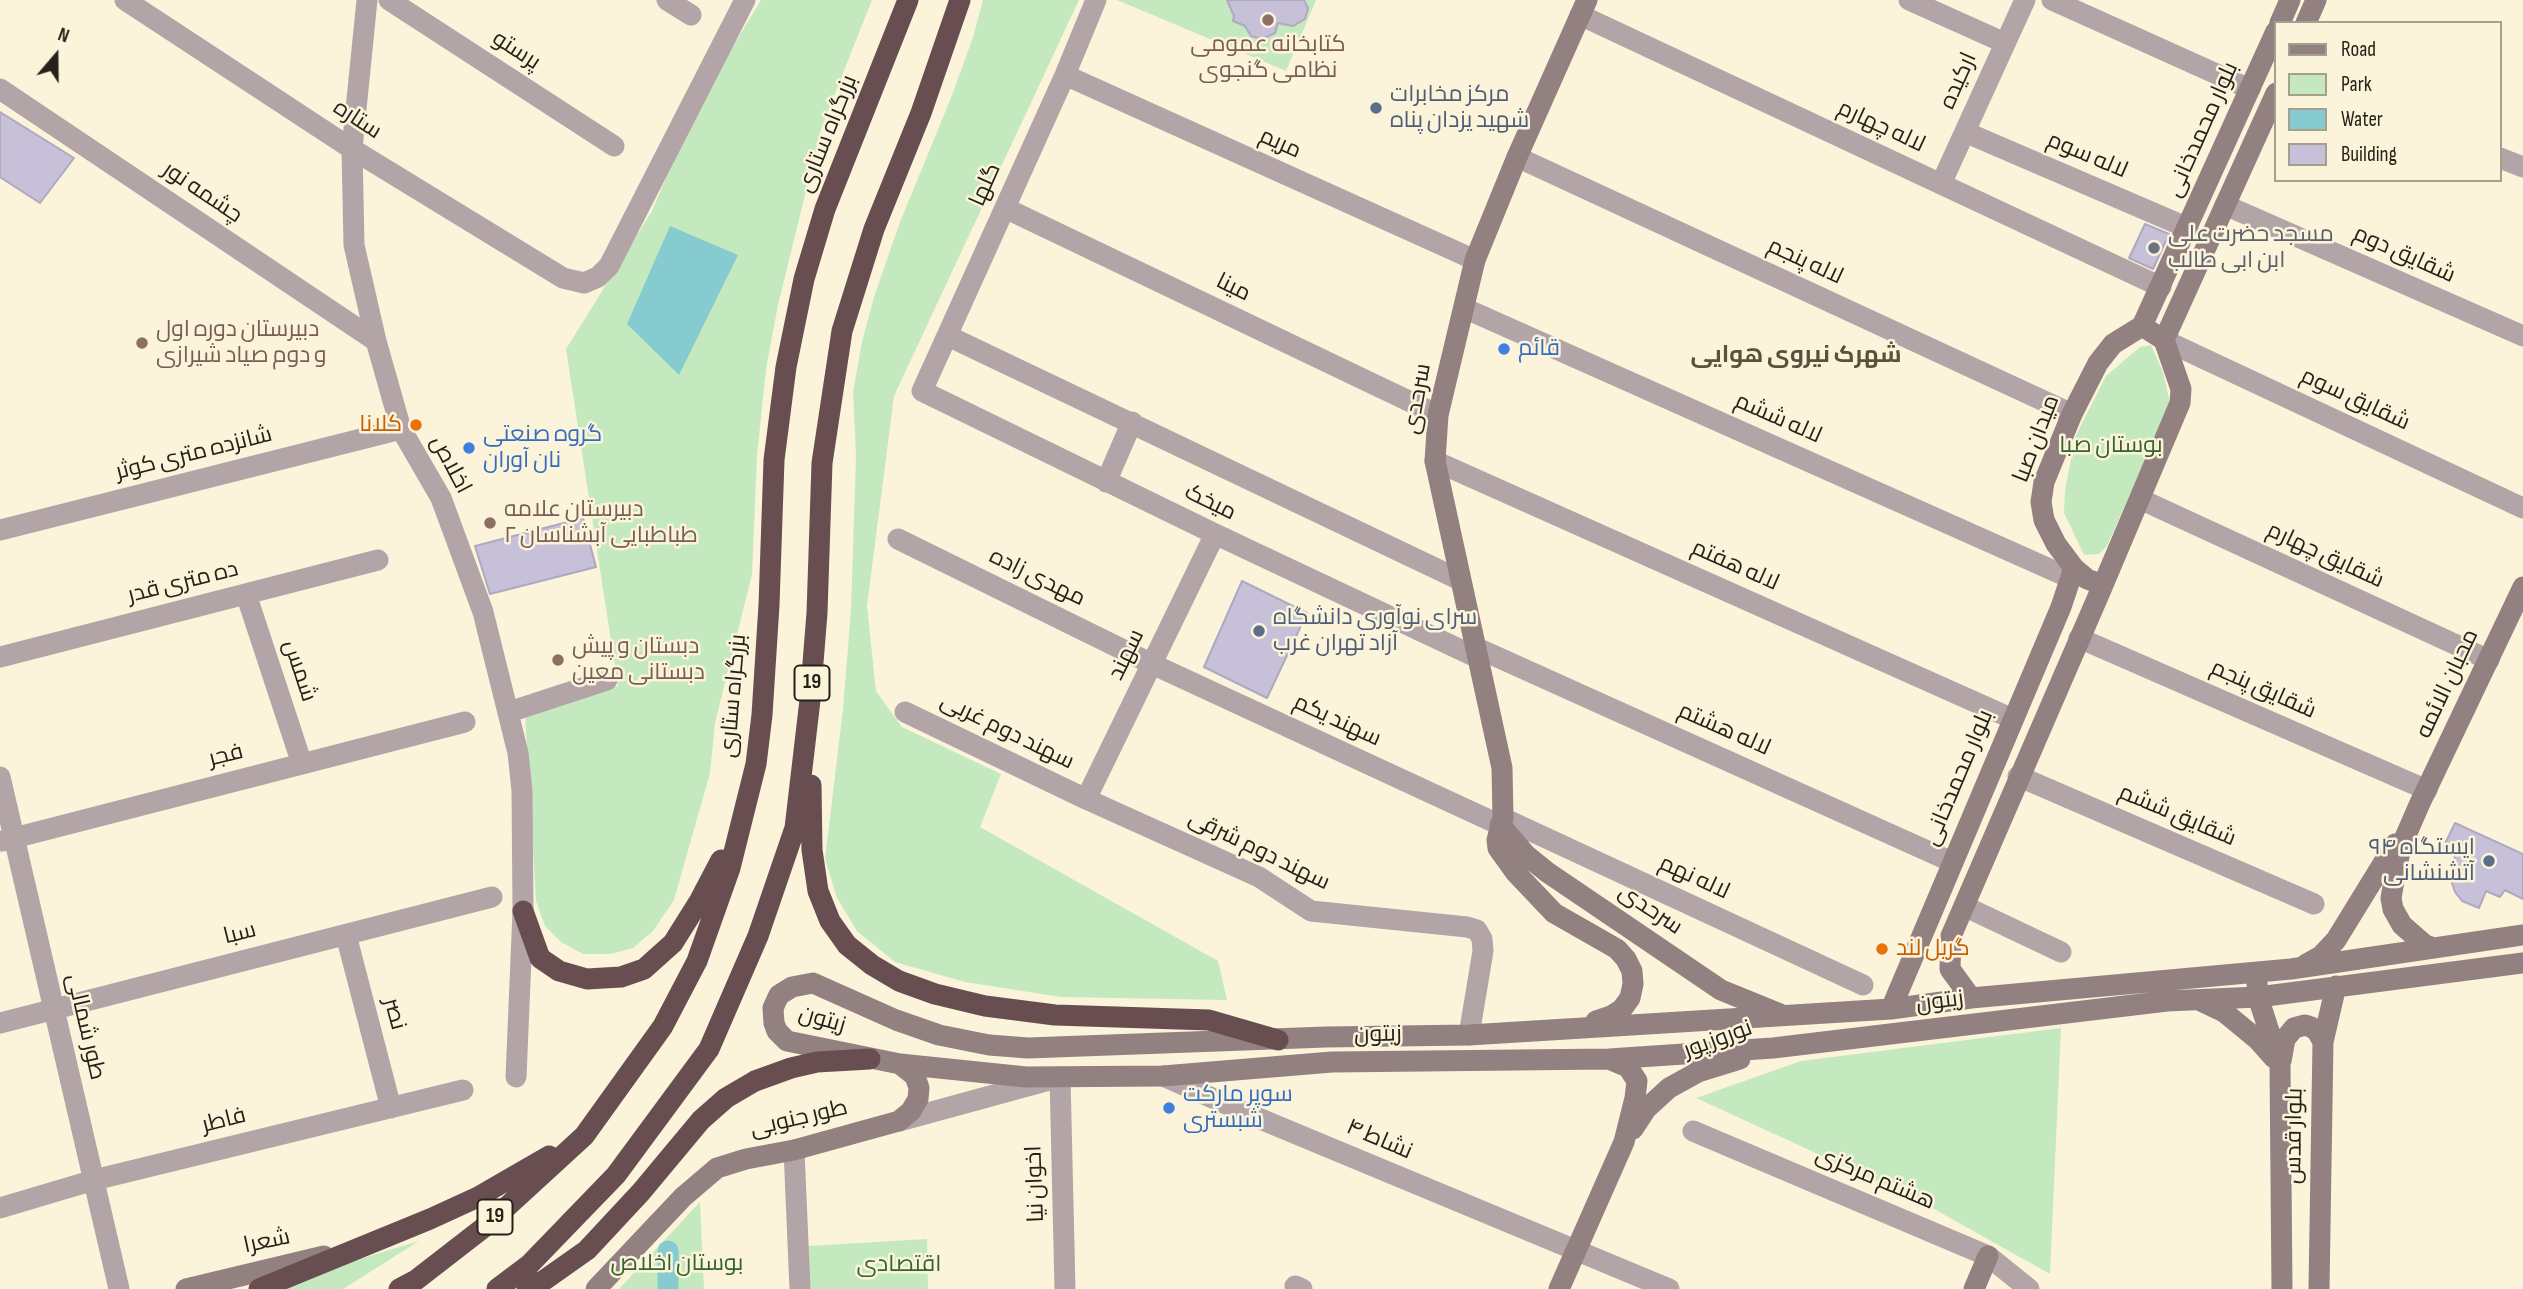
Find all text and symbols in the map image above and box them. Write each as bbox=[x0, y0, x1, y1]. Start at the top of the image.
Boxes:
marker: کتابخانه عمومی نظامی گنجوی bbox=[1260, 12, 1276, 28]
north arrow bbox=[21, 21, 91, 91]
legend bbox=[2274, 21, 2502, 182]
text: N bbox=[55, 23, 72, 48]
street label: پرستو bbox=[487, 25, 545, 77]
place label: کتابخانه عمومی نظامی گنجوی bbox=[1190, 31, 1346, 85]
text: Road bbox=[2341, 37, 2376, 62]
street label: ارکیده bbox=[1934, 48, 1984, 114]
street label: بلوار محمدخانی bbox=[2161, 58, 2245, 202]
street label: بزرگراه ستاری bbox=[792, 71, 864, 197]
text: Park bbox=[2341, 72, 2372, 97]
place label: مرکز مخابرات شهید یزدان پناه bbox=[1390, 81, 1529, 135]
street label: ستاره bbox=[328, 94, 386, 146]
street label: لاله چهارم bbox=[1833, 95, 1929, 159]
marker: مرکز مخابرات شهید یزدان پناه bbox=[1368, 100, 1384, 116]
text: Water bbox=[2341, 107, 2383, 132]
street label: مریم bbox=[1255, 123, 1305, 165]
street label: لاله سوم bbox=[2043, 127, 2131, 185]
text: Building bbox=[2341, 142, 2397, 167]
street label: چشمه نور bbox=[157, 156, 247, 230]
street label: گلها bbox=[964, 159, 1008, 211]
street label: شقایق دوم bbox=[2349, 220, 2459, 290]
place label: مسجد حضرت علی ابن ابی طالب bbox=[2168, 221, 2334, 275]
street label: لاله پنجم bbox=[1763, 233, 1847, 291]
marker: مسجد حضرت علی ابن ابی طالب bbox=[2146, 240, 2162, 256]
street label: مینا bbox=[1211, 268, 1255, 308]
place label: دبیرستان دوره اول‌ و دوم صیاد شیرازی bbox=[156, 316, 327, 370]
marker: دبیرستان دوره اول‌ و دوم صیاد شیرازی bbox=[134, 335, 150, 351]
place label: قائم bbox=[1518, 335, 1560, 363]
marker: قائم bbox=[1496, 341, 1512, 357]
district label: شهرک نیروی هوایی bbox=[1690, 342, 1902, 370]
street label: سرحدی bbox=[1398, 362, 1438, 436]
street label: شقایق سوم bbox=[2296, 363, 2414, 437]
street label: لاله ششم bbox=[1730, 388, 1826, 450]
street label: میدان صبا bbox=[2008, 391, 2066, 487]
place label: کلانا bbox=[359, 411, 402, 439]
marker: کلانا bbox=[408, 417, 424, 433]
street label: شانزده متری کوثر bbox=[113, 421, 275, 487]
place label: گروه صنعتی نان آوران bbox=[483, 421, 602, 475]
street label: اخلاص bbox=[423, 431, 477, 499]
park label: بوستان صبا bbox=[2059, 432, 2163, 460]
marker: گروه صنعتی نان آوران bbox=[461, 440, 477, 456]
street label: میخک bbox=[1180, 479, 1240, 527]
place label: دبیرستان علامه طباطبایی آبشناسان ۲ bbox=[504, 496, 698, 550]
marker: دبیرستان علامه طباطبایی آبشناسان ۲ bbox=[482, 515, 498, 531]
street label: شقایق چهارم bbox=[2262, 517, 2388, 595]
street label: لاله هفتم bbox=[1687, 534, 1783, 598]
street label: مهدی زاده bbox=[985, 543, 1089, 613]
street label: ده متری قدر bbox=[125, 556, 241, 610]
place label: سرای نوآوری دانشگاه آزاد تهران غرب bbox=[1273, 604, 1477, 658]
marker: سرای نوآوری دانشگاه آزاد تهران غرب bbox=[1251, 623, 1267, 639]
street label: سهند bbox=[1103, 625, 1151, 685]
street label: محبان الائمه bbox=[2411, 625, 2485, 743]
place label: دبستان و پیش دبستانی معین bbox=[572, 633, 705, 687]
street label: بزرگراه ستاری bbox=[715, 633, 753, 759]
street label: شمس bbox=[276, 637, 322, 705]
marker: دبستان و پیش دبستانی معین bbox=[550, 652, 566, 668]
street label: شقایق پنجم bbox=[2206, 654, 2320, 726]
road number: 19 bbox=[794, 666, 830, 700]
street label: سهند دوم غربی bbox=[936, 688, 1078, 776]
street label: سهند يكم bbox=[1289, 689, 1385, 753]
street label: لاله هشتم bbox=[1674, 697, 1774, 763]
street label: بلوار محمدخانی bbox=[1918, 706, 2000, 850]
street label: فجر bbox=[206, 738, 246, 774]
street label: شقایق ششم bbox=[2114, 779, 2240, 853]
street label: سهند دوم شرقی bbox=[1184, 805, 1334, 897]
place label: ایستگاه ۹۴ آتشنشانی bbox=[2369, 834, 2475, 888]
street label: لاله نهم bbox=[1654, 850, 1734, 906]
marker: ایستگاه ۹۴ آتشنشانی bbox=[2481, 853, 2497, 869]
street label: سرحدی bbox=[1613, 879, 1687, 941]
street label: سبا bbox=[221, 917, 259, 951]
place label: گریل لند bbox=[1896, 935, 1970, 963]
marker: گریل لند bbox=[1874, 941, 1890, 957]
street label: طور شمالی bbox=[59, 971, 111, 1083]
street label: زیتون bbox=[1915, 985, 1965, 1019]
street label: نصر bbox=[377, 995, 411, 1033]
street label: زیتون bbox=[795, 1000, 849, 1040]
street label: نوروزپور bbox=[1680, 1015, 1756, 1065]
street label: زیتون bbox=[1354, 1021, 1402, 1049]
place label: سوپر مارکت شبستری bbox=[1183, 1081, 1293, 1135]
street label: بلوار قدس bbox=[2280, 1088, 2310, 1184]
street label: طور جنوبی bbox=[747, 1094, 851, 1144]
marker: سوپر مارکت شبستری bbox=[1161, 1100, 1177, 1116]
street label: فاطر bbox=[199, 1102, 249, 1140]
street label: نشاط ۴ bbox=[1342, 1114, 1416, 1166]
street label: هشتم مرکزی bbox=[1811, 1141, 1939, 1217]
street label: اخوان نیا bbox=[1021, 1145, 1051, 1223]
road number: 19 bbox=[477, 1200, 512, 1234]
street label: شعرا bbox=[241, 1224, 293, 1260]
park label: بوستان اخلاص bbox=[611, 1250, 743, 1278]
park label: اقتصادی bbox=[856, 1251, 942, 1279]

